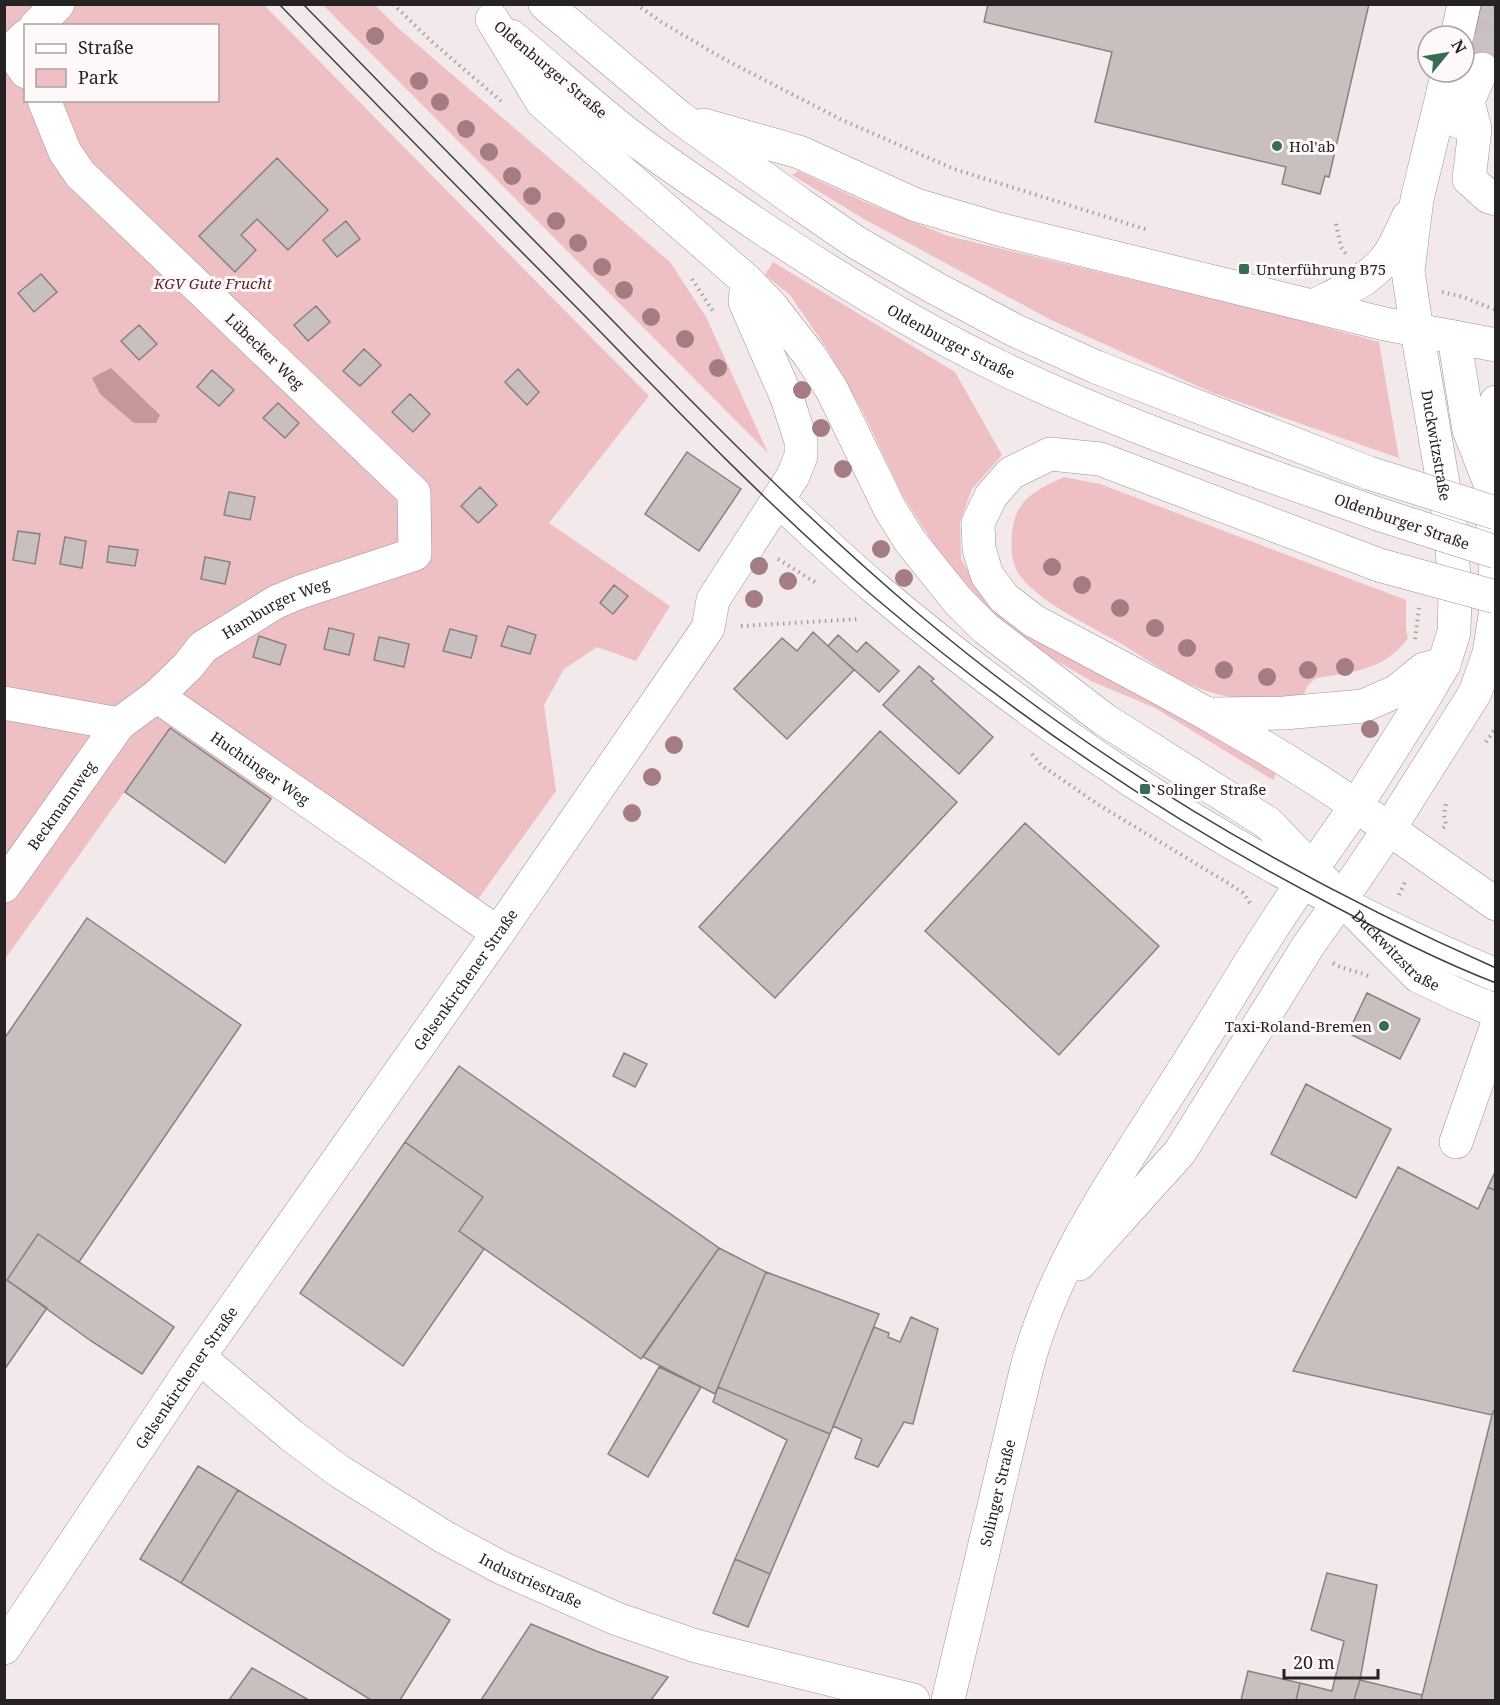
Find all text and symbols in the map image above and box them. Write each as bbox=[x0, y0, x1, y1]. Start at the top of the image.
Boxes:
street label: Oldenburger Straße bbox=[490, 16, 612, 122]
legend bbox=[24, 24, 219, 102]
north arrow bbox=[1416, 24, 1476, 84]
text: Straße bbox=[78, 35, 134, 59]
text: N bbox=[1446, 36, 1472, 58]
text: Park bbox=[78, 65, 118, 89]
place label: Hol'ab bbox=[1289, 136, 1335, 156]
marker: Hol'ab bbox=[1270, 139, 1284, 153]
place label: Unterführung B75 bbox=[1256, 259, 1386, 279]
marker: Unterführung B75 bbox=[1237, 262, 1251, 276]
park label: KGV Gute Frucht bbox=[153, 273, 272, 293]
street label: Oldenburger Straße bbox=[884, 299, 1019, 383]
street label: Lübecker Weg bbox=[221, 308, 309, 394]
street label: Duckwitzstraße bbox=[1417, 388, 1456, 502]
street label: Oldenburger Straße bbox=[1332, 488, 1472, 554]
street label: Hamburger Weg bbox=[218, 573, 332, 643]
street label: Huchtinger Weg bbox=[207, 727, 314, 809]
street label: Beckmannweg bbox=[23, 757, 100, 854]
place label: Solinger Straße bbox=[1157, 779, 1266, 799]
marker: Solinger Straße bbox=[1138, 782, 1152, 796]
street label: Gelsenkirchener Straße bbox=[408, 905, 522, 1054]
street label: Duckwitzstraße bbox=[1348, 906, 1443, 995]
place label: Taxi-Roland-Bremen bbox=[1225, 1016, 1372, 1036]
marker: Taxi-Roland-Bremen bbox=[1377, 1019, 1391, 1033]
street label: Gelsenkirchener Straße bbox=[130, 1302, 242, 1453]
street label: Solinger Straße bbox=[975, 1437, 1019, 1548]
street label: Industriestraße bbox=[476, 1548, 586, 1612]
scale bar bbox=[1284, 1642, 1378, 1680]
text: 20 m bbox=[1293, 1650, 1335, 1674]

